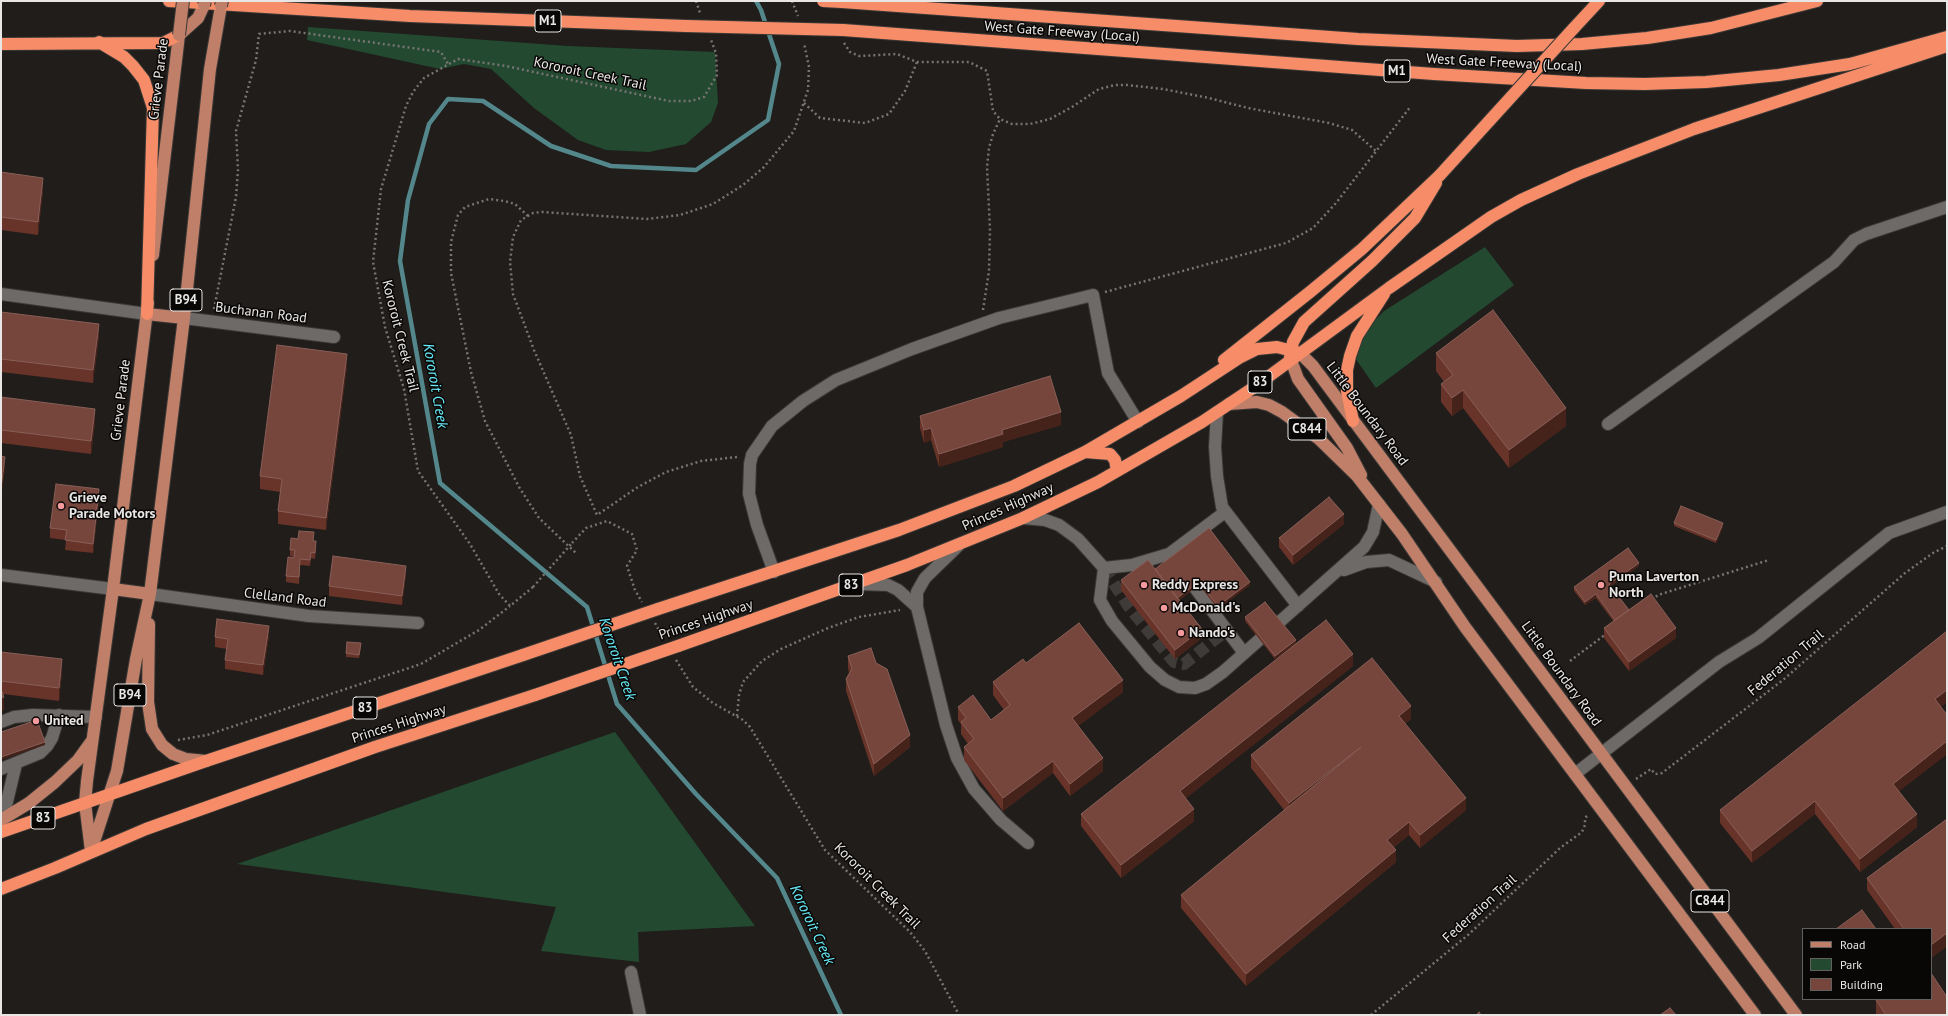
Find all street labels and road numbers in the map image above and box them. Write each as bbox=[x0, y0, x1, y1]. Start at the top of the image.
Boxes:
road number: M1 bbox=[535, 10, 561, 32]
street label: West Gate Freeway (Local) bbox=[984, 18, 1140, 46]
street label: Grieve Parade bbox=[146, 37, 172, 121]
street label: West Gate Freeway (Local) bbox=[1426, 51, 1582, 75]
street label: Kororoit Creek Trail bbox=[532, 54, 648, 94]
road number: M1 bbox=[1384, 60, 1410, 82]
street label: Kororoit Creek Trail bbox=[378, 278, 422, 394]
road number: B94 bbox=[170, 289, 202, 311]
street label: Buchanan Road bbox=[214, 299, 308, 327]
street label: Grieve Parade bbox=[108, 358, 134, 442]
street label: Little Boundary Road bbox=[1323, 359, 1411, 469]
road number: 83 bbox=[1248, 371, 1272, 393]
road number: C844 bbox=[1288, 418, 1326, 440]
street label: Princes Highway bbox=[960, 479, 1056, 535]
road number: 83 bbox=[839, 574, 863, 596]
street label: Clelland Road bbox=[243, 585, 327, 611]
street label: Princes Highway bbox=[657, 596, 755, 644]
street label: Little Boundary Road bbox=[1517, 618, 1605, 730]
street label: Federation Trail bbox=[1745, 626, 1827, 700]
road number: B94 bbox=[114, 684, 146, 706]
road number: 83 bbox=[353, 697, 377, 719]
street label: Princes Highway bbox=[350, 701, 448, 747]
road number: 83 bbox=[31, 807, 55, 829]
street label: Kororoit Creek Trail bbox=[830, 839, 924, 933]
street label: Federation Trail bbox=[1439, 871, 1521, 947]
road number: C844 bbox=[1691, 890, 1729, 912]

